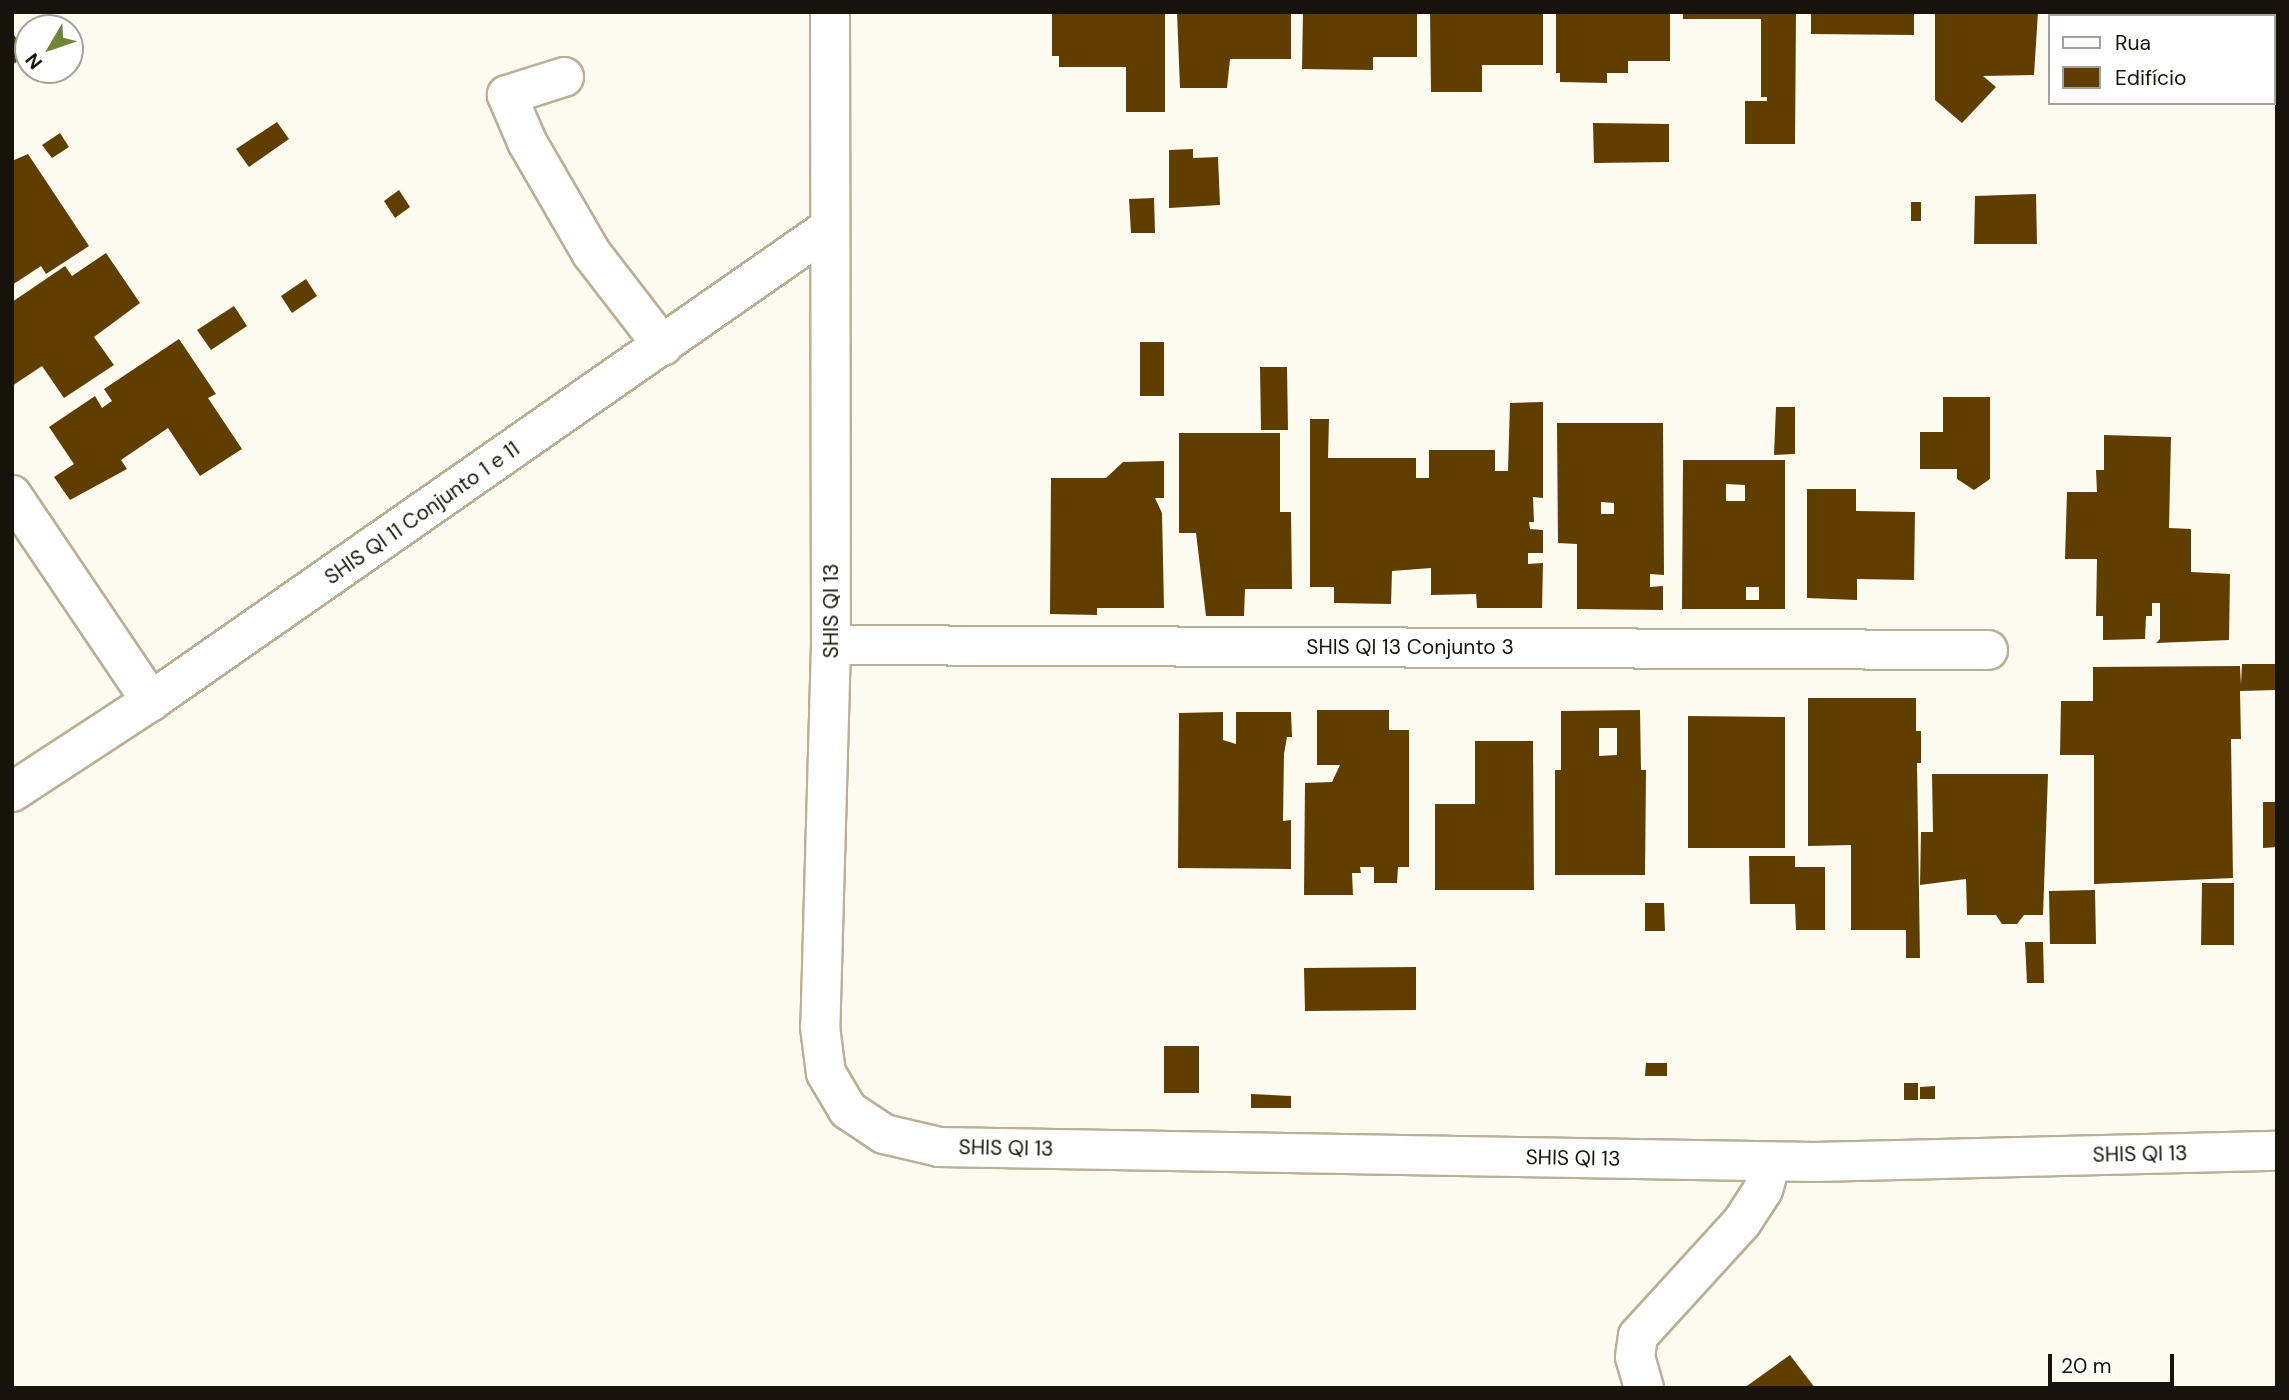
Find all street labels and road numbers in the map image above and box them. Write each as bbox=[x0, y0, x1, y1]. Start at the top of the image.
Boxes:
street label: SHIS QI 11 Conjunto 1 e 11 bbox=[320, 436, 524, 590]
street label: SHIS QI 13 bbox=[818, 564, 844, 658]
street label: SHIS QI 13 Conjunto 3 bbox=[1306, 634, 1514, 660]
street label: SHIS QI 13 bbox=[958, 1135, 1054, 1161]
street label: SHIS QI 13 bbox=[2092, 1141, 2188, 1167]
street label: SHIS QI 13 bbox=[1525, 1145, 1621, 1171]

